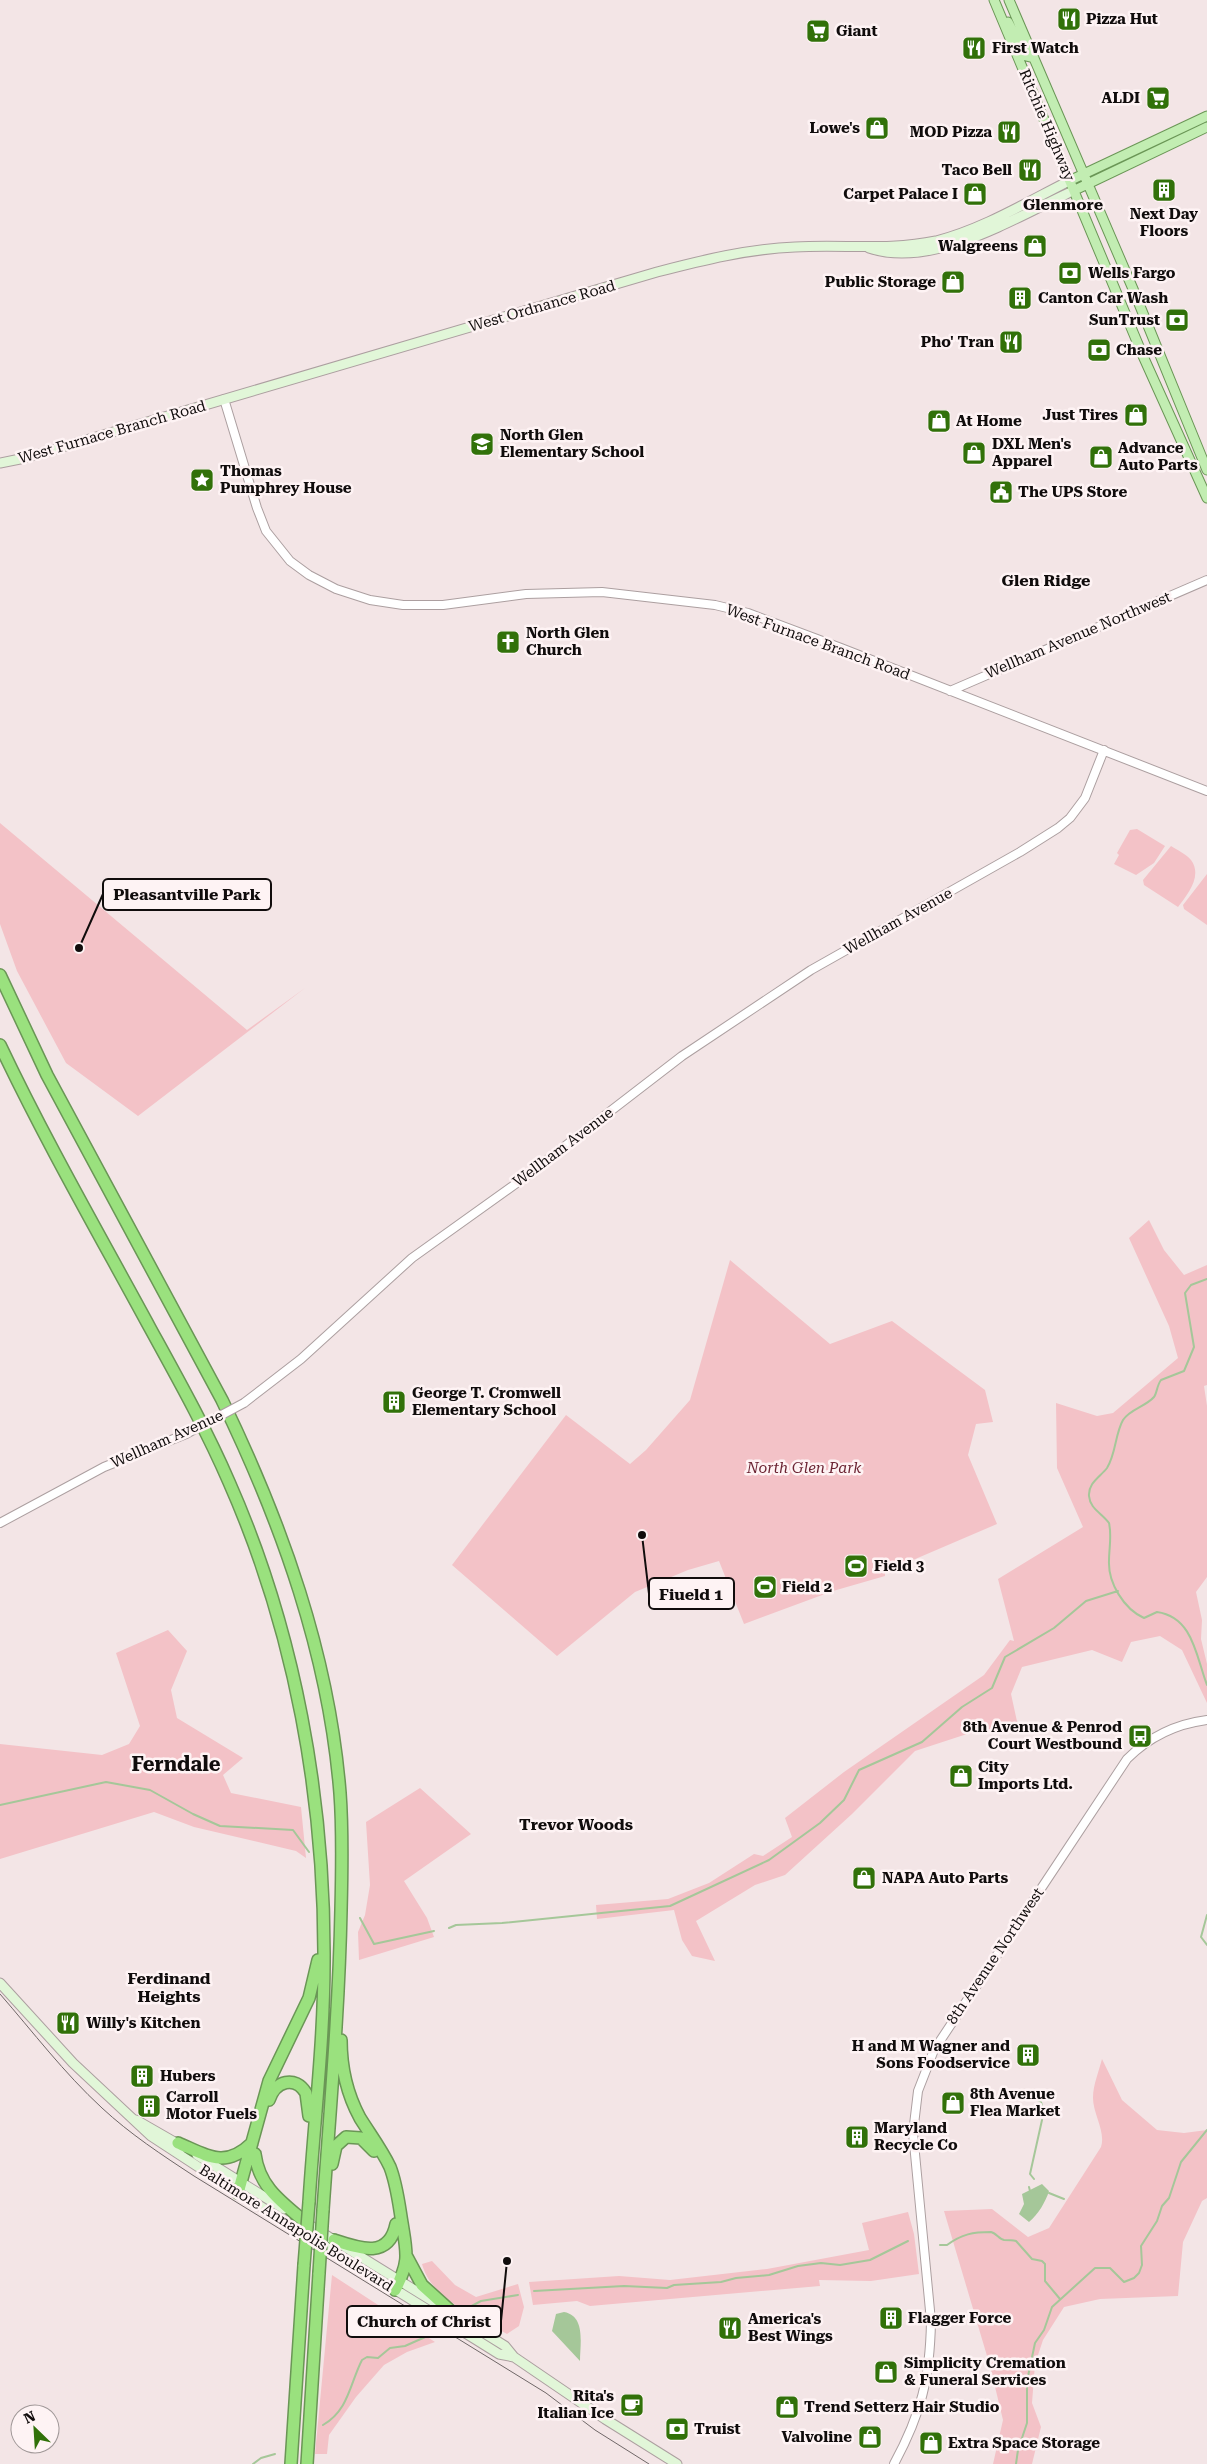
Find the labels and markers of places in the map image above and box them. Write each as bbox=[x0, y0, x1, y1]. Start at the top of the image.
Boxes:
restaurant icon: Pizza Hut bbox=[1056, 6, 1082, 32]
place label: Pizza Hut bbox=[1086, 10, 1158, 28]
supermarket icon: Giant bbox=[805, 18, 831, 44]
place label: Giant bbox=[836, 22, 878, 40]
restaurant icon: First Watch bbox=[961, 35, 987, 61]
place label: First Watch bbox=[992, 39, 1079, 57]
supermarket icon: ALDI bbox=[1145, 85, 1171, 111]
place label: ALDI bbox=[1102, 89, 1140, 107]
shop icon: Lowe's bbox=[864, 115, 890, 141]
place label: Lowe's bbox=[809, 119, 860, 137]
restaurant icon: MOD Pizza bbox=[996, 119, 1022, 145]
place label: MOD Pizza bbox=[910, 123, 992, 141]
restaurant icon: Taco Bell bbox=[1017, 157, 1043, 183]
place label: Taco Bell bbox=[942, 161, 1012, 179]
building icon: Next Day Floors bbox=[1151, 177, 1177, 203]
shop icon: Carpet Palace I bbox=[962, 181, 988, 207]
place label: Carpet Palace I bbox=[843, 185, 958, 203]
place label: Next Day Floors bbox=[1130, 205, 1198, 240]
shop icon: Walgreens bbox=[1022, 233, 1048, 259]
place label: Walgreens bbox=[938, 237, 1018, 255]
bank icon: Wells Fargo bbox=[1057, 260, 1083, 286]
place label: Wells Fargo bbox=[1088, 264, 1176, 282]
shop icon: Public Storage bbox=[940, 269, 966, 295]
place label: Public Storage bbox=[825, 273, 936, 291]
building icon: Canton Car Wash bbox=[1007, 285, 1033, 311]
place label: Canton Car Wash bbox=[1038, 289, 1168, 307]
bank icon: SunTrust bbox=[1164, 307, 1190, 333]
place label: SunTrust bbox=[1089, 311, 1160, 329]
restaurant icon: Pho' Tran bbox=[998, 329, 1024, 355]
place label: Pho' Tran bbox=[921, 333, 994, 351]
bank icon: Chase bbox=[1086, 337, 1112, 363]
place label: Chase bbox=[1116, 341, 1162, 359]
shop icon: Just Tires bbox=[1123, 402, 1149, 428]
place label: Just Tires bbox=[1043, 406, 1118, 424]
shop icon: At Home bbox=[926, 408, 952, 434]
place label: At Home bbox=[956, 412, 1022, 430]
place label: North Glen Elementary School bbox=[500, 426, 644, 461]
school or university icon: North Glen Elementary School bbox=[469, 431, 495, 457]
place label: DXL Men's Apparel bbox=[992, 435, 1071, 470]
place label: Advance Auto Parts bbox=[1118, 439, 1198, 474]
shop icon: DXL Men's Apparel bbox=[961, 440, 987, 466]
shop icon: Advance Auto Parts bbox=[1088, 444, 1114, 470]
place label: Thomas Pumphrey House bbox=[220, 462, 352, 497]
place icon: Thomas Pumphrey House bbox=[189, 467, 215, 493]
public building icon: The UPS Store bbox=[988, 479, 1014, 505]
place label: The UPS Store bbox=[1018, 483, 1128, 501]
place label: North Glen Church bbox=[526, 624, 609, 659]
church icon: North Glen Church bbox=[495, 629, 521, 655]
callout: Pleasantville Park bbox=[103, 879, 271, 910]
place label: George T. Cromwell Elementary School bbox=[412, 1384, 561, 1419]
building icon: George T. Cromwell Elementary School bbox=[381, 1389, 407, 1415]
sports icon: Field 3 bbox=[843, 1553, 869, 1579]
place label: Field 3 bbox=[874, 1557, 925, 1575]
sports icon: Field 2 bbox=[752, 1574, 778, 1600]
callout: Fiueld 1 bbox=[649, 1578, 734, 1609]
place label: Field 2 bbox=[782, 1578, 832, 1596]
place label: 8th Avenue & Penrod Court Westbound bbox=[963, 1718, 1122, 1753]
bus stop icon: 8th Avenue & Penrod Court Westbound bbox=[1127, 1723, 1153, 1749]
place label: City Imports Ltd. bbox=[978, 1758, 1073, 1793]
shop icon: City Imports Ltd. bbox=[948, 1763, 974, 1789]
shop icon: NAPA Auto Parts bbox=[851, 1865, 877, 1891]
place label: NAPA Auto Parts bbox=[882, 1869, 1009, 1887]
restaurant icon: Willy's Kitchen bbox=[55, 2010, 81, 2036]
place label: Willy's Kitchen bbox=[86, 2014, 200, 2032]
place label: H and M Wagner and Sons Foodservice bbox=[852, 2037, 1010, 2072]
building icon: H and M Wagner and Sons Foodservice bbox=[1015, 2042, 1041, 2068]
building icon: Hubers bbox=[129, 2063, 155, 2089]
place label: Hubers bbox=[160, 2067, 216, 2085]
place label: 8th Avenue Flea Market bbox=[970, 2085, 1060, 2120]
place label: Carroll Motor Fuels bbox=[166, 2088, 257, 2123]
shop icon: 8th Avenue Flea Market bbox=[940, 2090, 966, 2116]
building icon: Carroll Motor Fuels bbox=[136, 2093, 162, 2119]
place label: Maryland Recycle Co bbox=[874, 2119, 958, 2154]
building icon: Maryland Recycle Co bbox=[844, 2124, 870, 2150]
building icon: Flagger Force bbox=[878, 2305, 904, 2331]
callout: Church of Christ bbox=[347, 2306, 501, 2337]
place label: Flagger Force bbox=[908, 2309, 1012, 2327]
place label: America's Best Wings bbox=[748, 2310, 833, 2345]
restaurant icon: America's Best Wings bbox=[717, 2315, 743, 2341]
place label: Simplicity Cremation & Funeral Services bbox=[904, 2354, 1066, 2389]
shop icon: Simplicity Cremation & Funeral Services bbox=[873, 2359, 899, 2385]
place label: Rita's Italian Ice bbox=[537, 2387, 614, 2422]
cafe icon: Rita's Italian Ice bbox=[619, 2392, 645, 2418]
shop icon: Trend Setterz Hair Studio bbox=[774, 2394, 800, 2420]
place label: Trend Setterz Hair Studio bbox=[804, 2398, 1000, 2416]
bank icon: Truist bbox=[664, 2416, 690, 2442]
place label: Truist bbox=[694, 2420, 741, 2438]
shop icon: Valvoline bbox=[857, 2424, 883, 2450]
place label: Valvoline bbox=[781, 2428, 852, 2446]
shop icon: Extra Space Storage bbox=[918, 2430, 944, 2456]
place label: Extra Space Storage bbox=[948, 2434, 1100, 2452]

